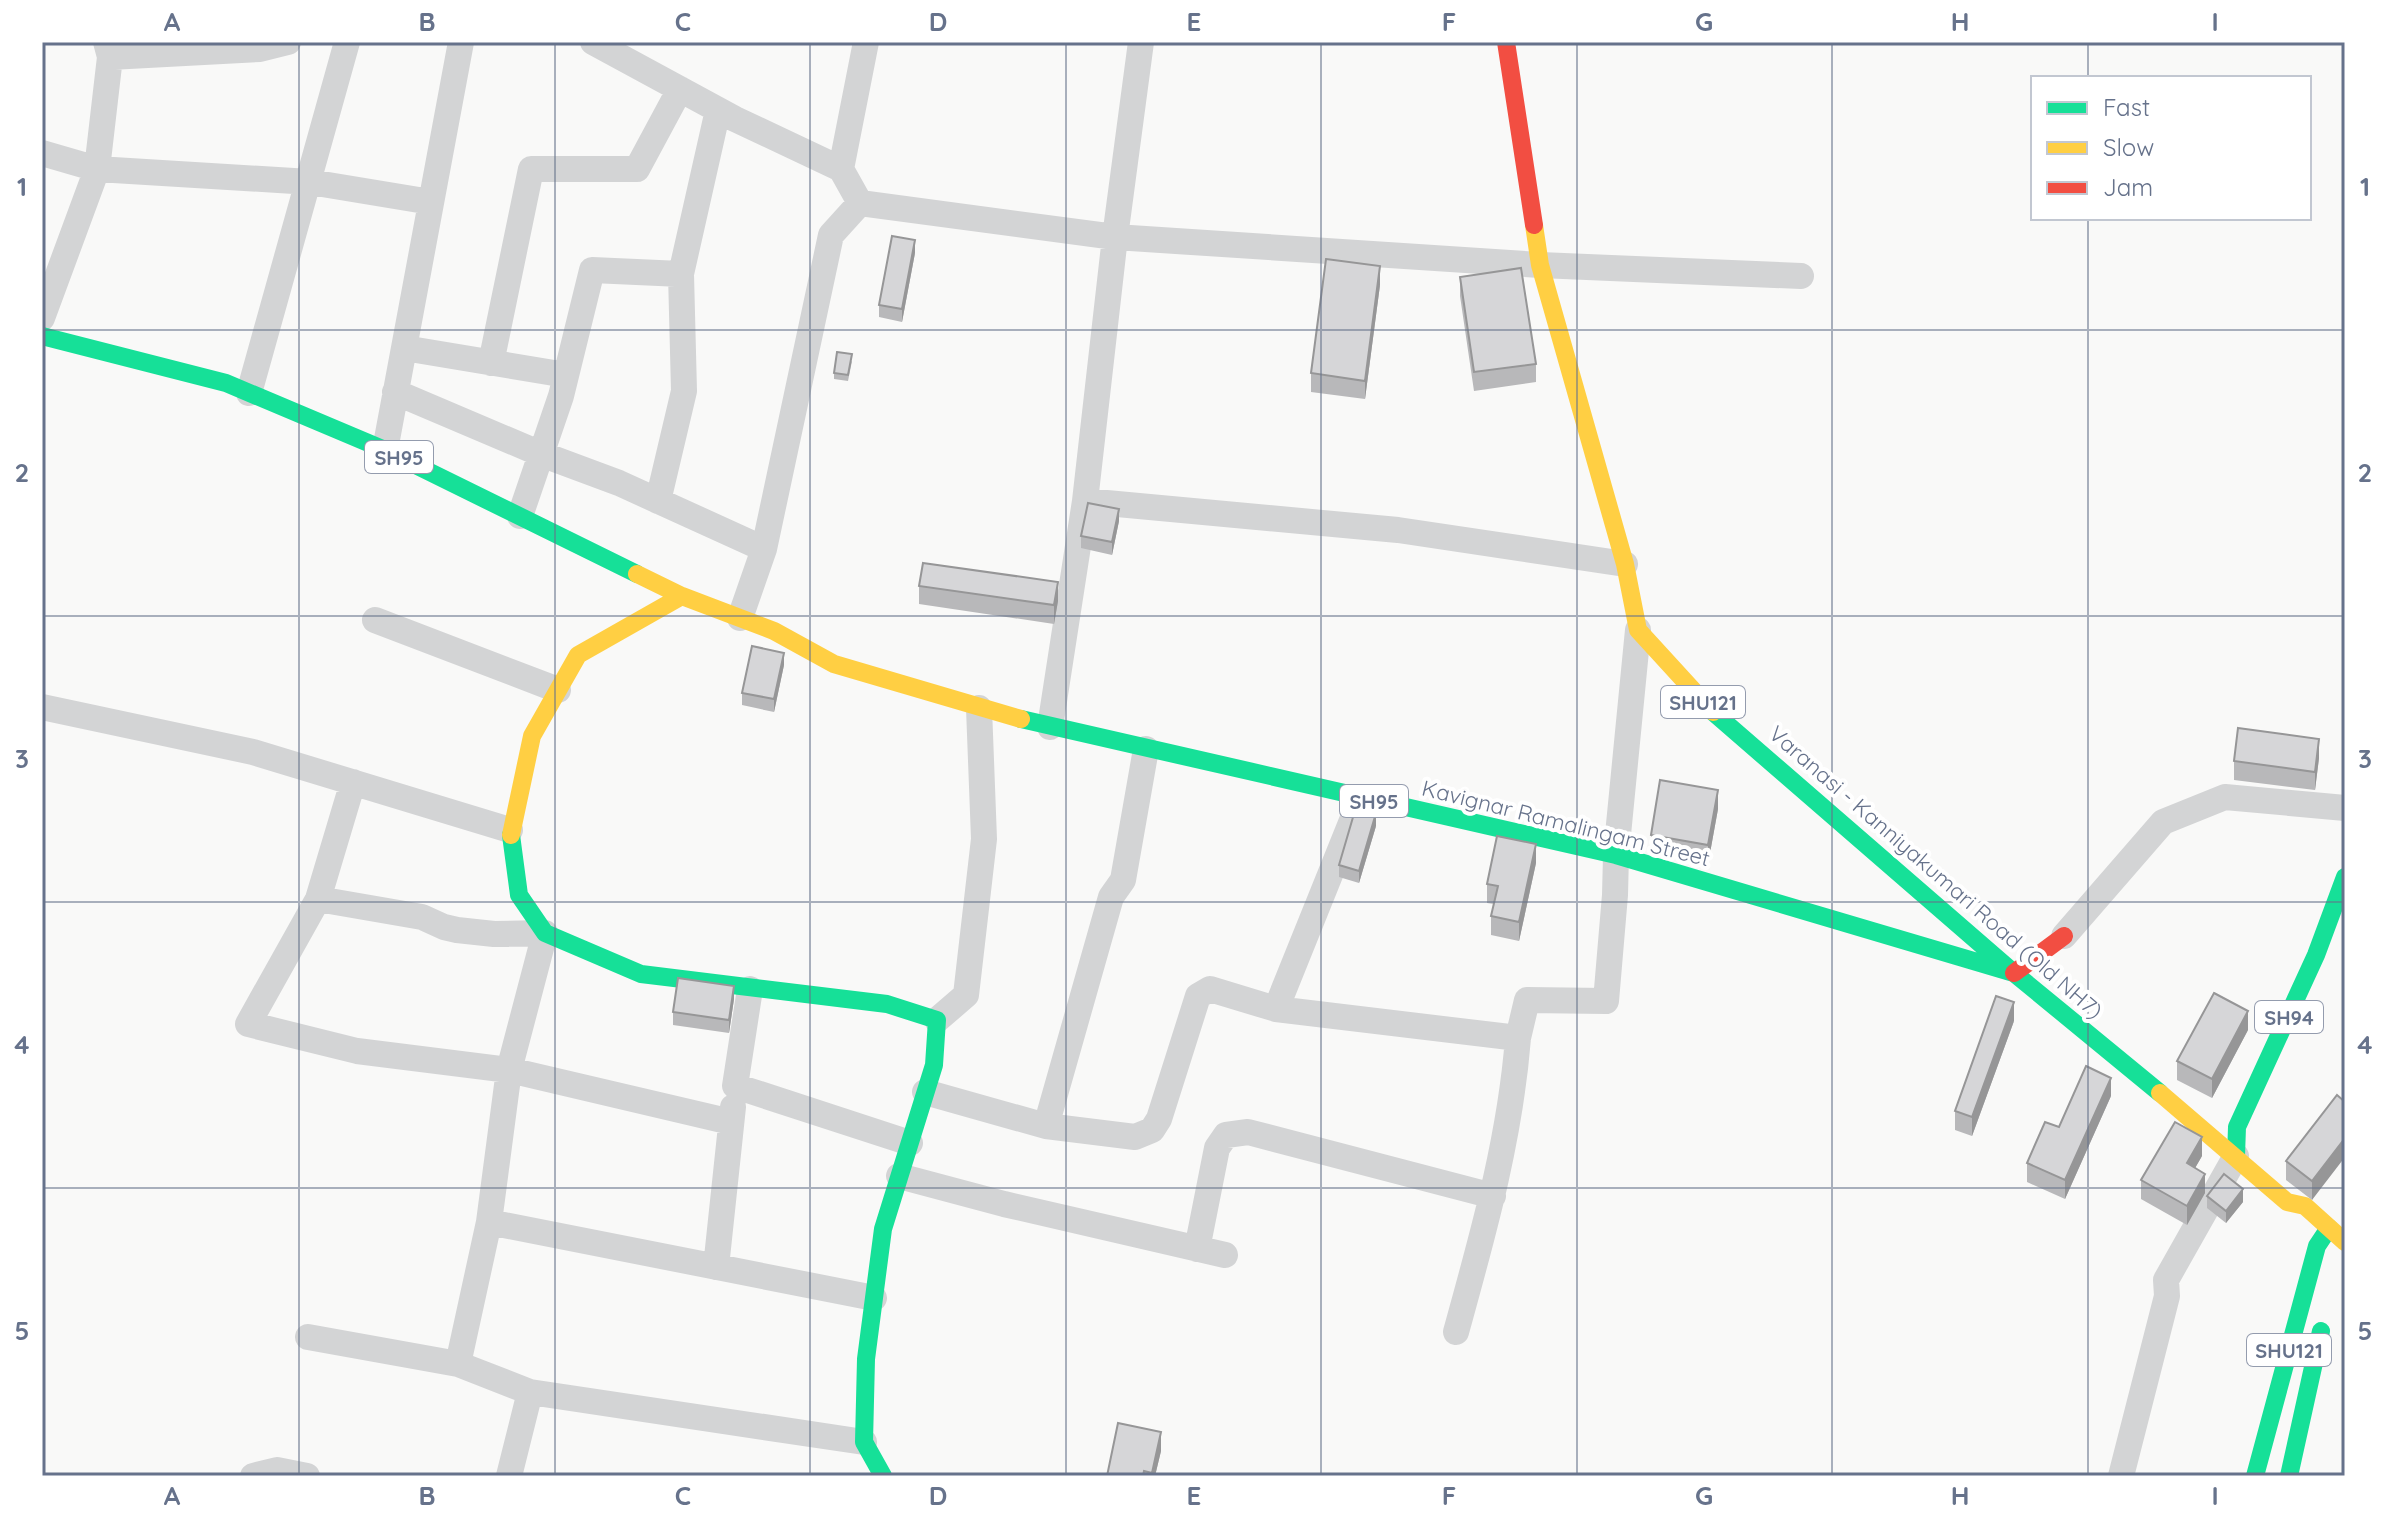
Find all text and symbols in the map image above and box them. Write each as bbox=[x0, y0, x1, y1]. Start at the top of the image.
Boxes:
text: A bbox=[164, 5, 181, 38]
text: B bbox=[418, 5, 436, 38]
text: C bbox=[675, 5, 691, 38]
text: D bbox=[929, 5, 947, 38]
text: E bbox=[1187, 5, 1201, 38]
text: F bbox=[1442, 5, 1456, 38]
text: G bbox=[1695, 5, 1713, 38]
text: H bbox=[1951, 5, 1969, 38]
text: I bbox=[2211, 5, 2219, 38]
legend bbox=[2031, 76, 2311, 220]
text: Fast bbox=[2103, 92, 2150, 122]
text: Slow bbox=[2103, 132, 2154, 162]
text: 1 bbox=[17, 170, 27, 203]
text: 1 bbox=[2360, 170, 2370, 203]
text: Jam bbox=[2103, 172, 2153, 202]
road number: SH95 bbox=[365, 441, 433, 473]
text: 2 bbox=[15, 456, 29, 489]
text: 2 bbox=[2358, 456, 2372, 489]
road number: SHU121 bbox=[1661, 686, 1745, 718]
street label: Varanasi - Kanniyakumari Road (Old NH7) bbox=[1763, 719, 2109, 1025]
text: 3 bbox=[15, 742, 29, 775]
text: 3 bbox=[2358, 742, 2372, 775]
street label: Kavignar Ramalingam Street bbox=[1419, 774, 1713, 872]
road number: SH95 bbox=[1340, 785, 1408, 817]
road number: SH94 bbox=[2255, 1001, 2323, 1033]
text: 4 bbox=[14, 1028, 30, 1061]
text: 4 bbox=[2357, 1028, 2373, 1061]
text: 5 bbox=[15, 1314, 29, 1347]
text: 5 bbox=[2358, 1314, 2372, 1347]
road number: SHU121 bbox=[2247, 1334, 2331, 1366]
text: A bbox=[164, 1479, 181, 1512]
text: B bbox=[418, 1479, 436, 1512]
text: C bbox=[675, 1479, 691, 1512]
text: D bbox=[929, 1479, 947, 1512]
text: E bbox=[1187, 1479, 1201, 1512]
text: F bbox=[1442, 1479, 1456, 1512]
text: G bbox=[1695, 1479, 1713, 1512]
text: H bbox=[1951, 1479, 1969, 1512]
text: I bbox=[2211, 1479, 2219, 1512]

